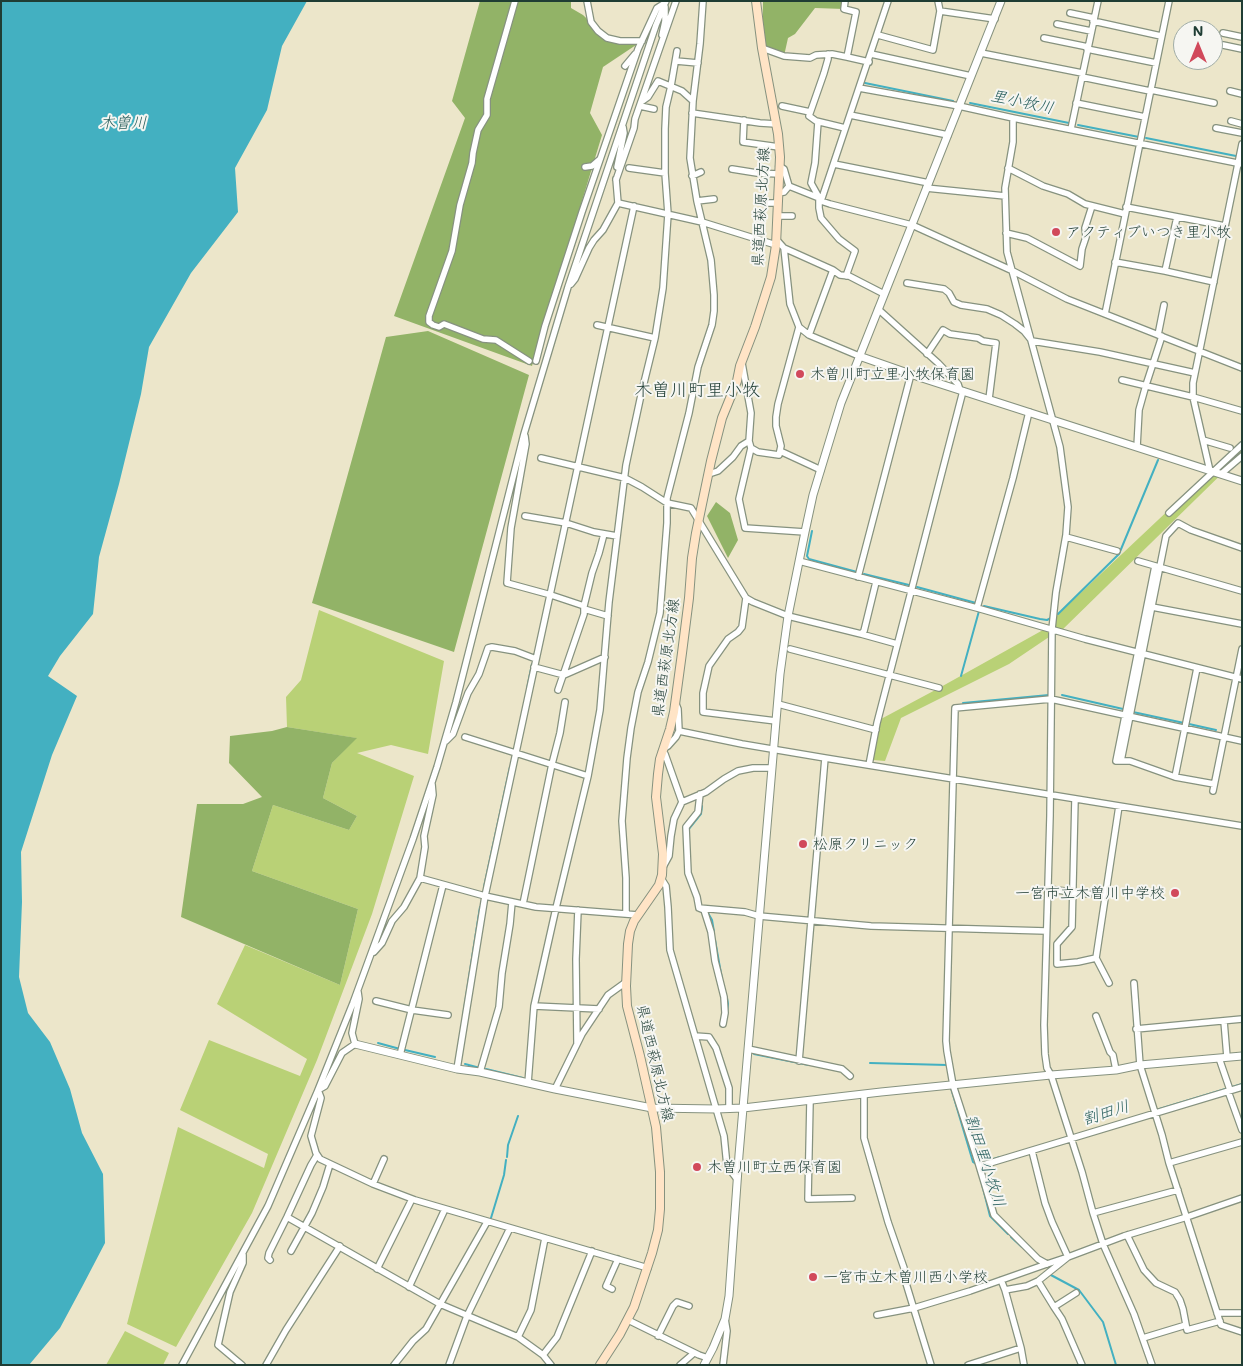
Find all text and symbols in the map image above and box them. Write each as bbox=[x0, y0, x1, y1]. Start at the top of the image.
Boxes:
north arrow bbox=[1173, 20, 1223, 70]
text: N bbox=[1193, 21, 1203, 40]
water label: 里小牧川 bbox=[989, 86, 1055, 118]
water label: 木曽川 bbox=[99, 113, 147, 133]
street label: 県道西萩原北方線 bbox=[749, 147, 773, 267]
place label: アクティブいつき里小牧 bbox=[1066, 223, 1231, 241]
marker: アクティブいつき里小牧 bbox=[1050, 226, 1062, 238]
place label: 木曽川町立里小牧保育園 bbox=[810, 365, 975, 383]
marker: 木曽川町立里小牧保育園 bbox=[794, 368, 806, 380]
district label: 木曽川町里小牧 bbox=[634, 379, 760, 401]
street label: 県道西萩原北方線 bbox=[649, 597, 683, 719]
place label: 松原クリニック bbox=[813, 835, 918, 853]
marker: 松原クリニック bbox=[797, 838, 809, 850]
place label: 一宮市立木曽川中学校 bbox=[1015, 884, 1165, 902]
marker: 一宮市立木曽川中学校 bbox=[1169, 887, 1181, 899]
street label: 県道西萩原北方線 bbox=[633, 1003, 677, 1123]
water label: 割田川 bbox=[1080, 1097, 1132, 1129]
water label: 割田里小牧川 bbox=[961, 1112, 1009, 1210]
place label: 木曽川町立西保育園 bbox=[707, 1158, 842, 1176]
marker: 木曽川町立西保育園 bbox=[691, 1161, 703, 1173]
place label: 一宮市立木曽川西小学校 bbox=[823, 1268, 988, 1286]
marker: 一宮市立木曽川西小学校 bbox=[807, 1271, 819, 1283]

